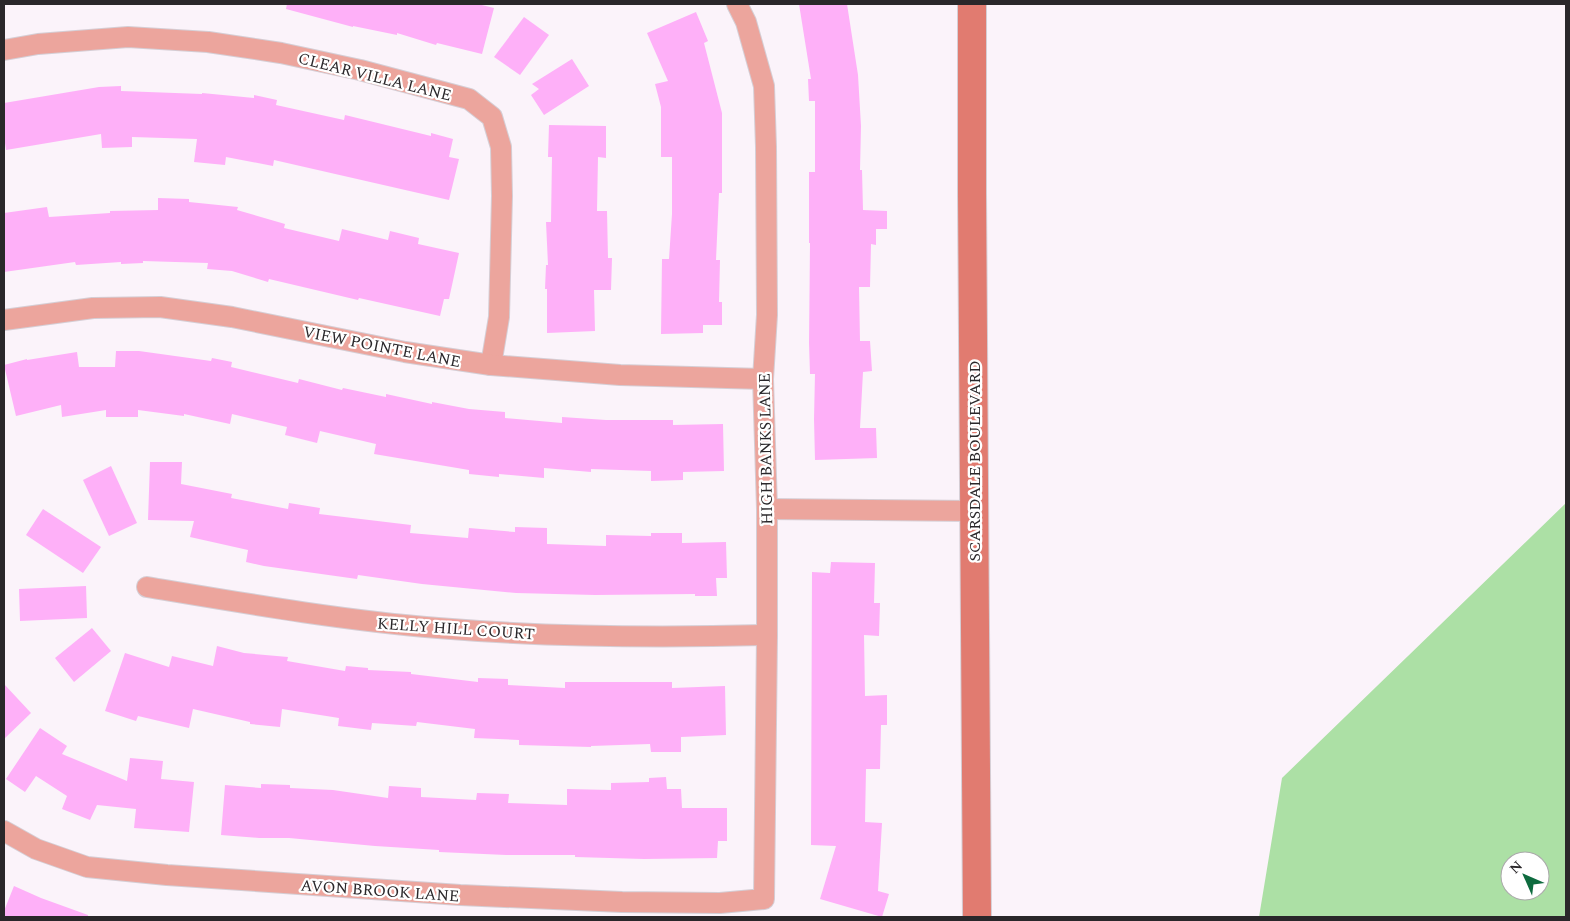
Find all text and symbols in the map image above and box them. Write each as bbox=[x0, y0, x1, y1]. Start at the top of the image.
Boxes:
street label: CLEAR VILLA LANE bbox=[296, 46, 454, 108]
street label: VIEW POINTE LANE bbox=[301, 320, 463, 374]
street label: SCARSDALE BOULEVARD bbox=[963, 360, 987, 562]
street label: HIGH BANKS LANE bbox=[753, 373, 779, 525]
street label: KELLY HILL COURT bbox=[376, 612, 536, 646]
north arrow bbox=[1500, 851, 1550, 901]
text: N bbox=[1505, 856, 1528, 879]
street label: AVON BROOK LANE bbox=[300, 873, 460, 909]

